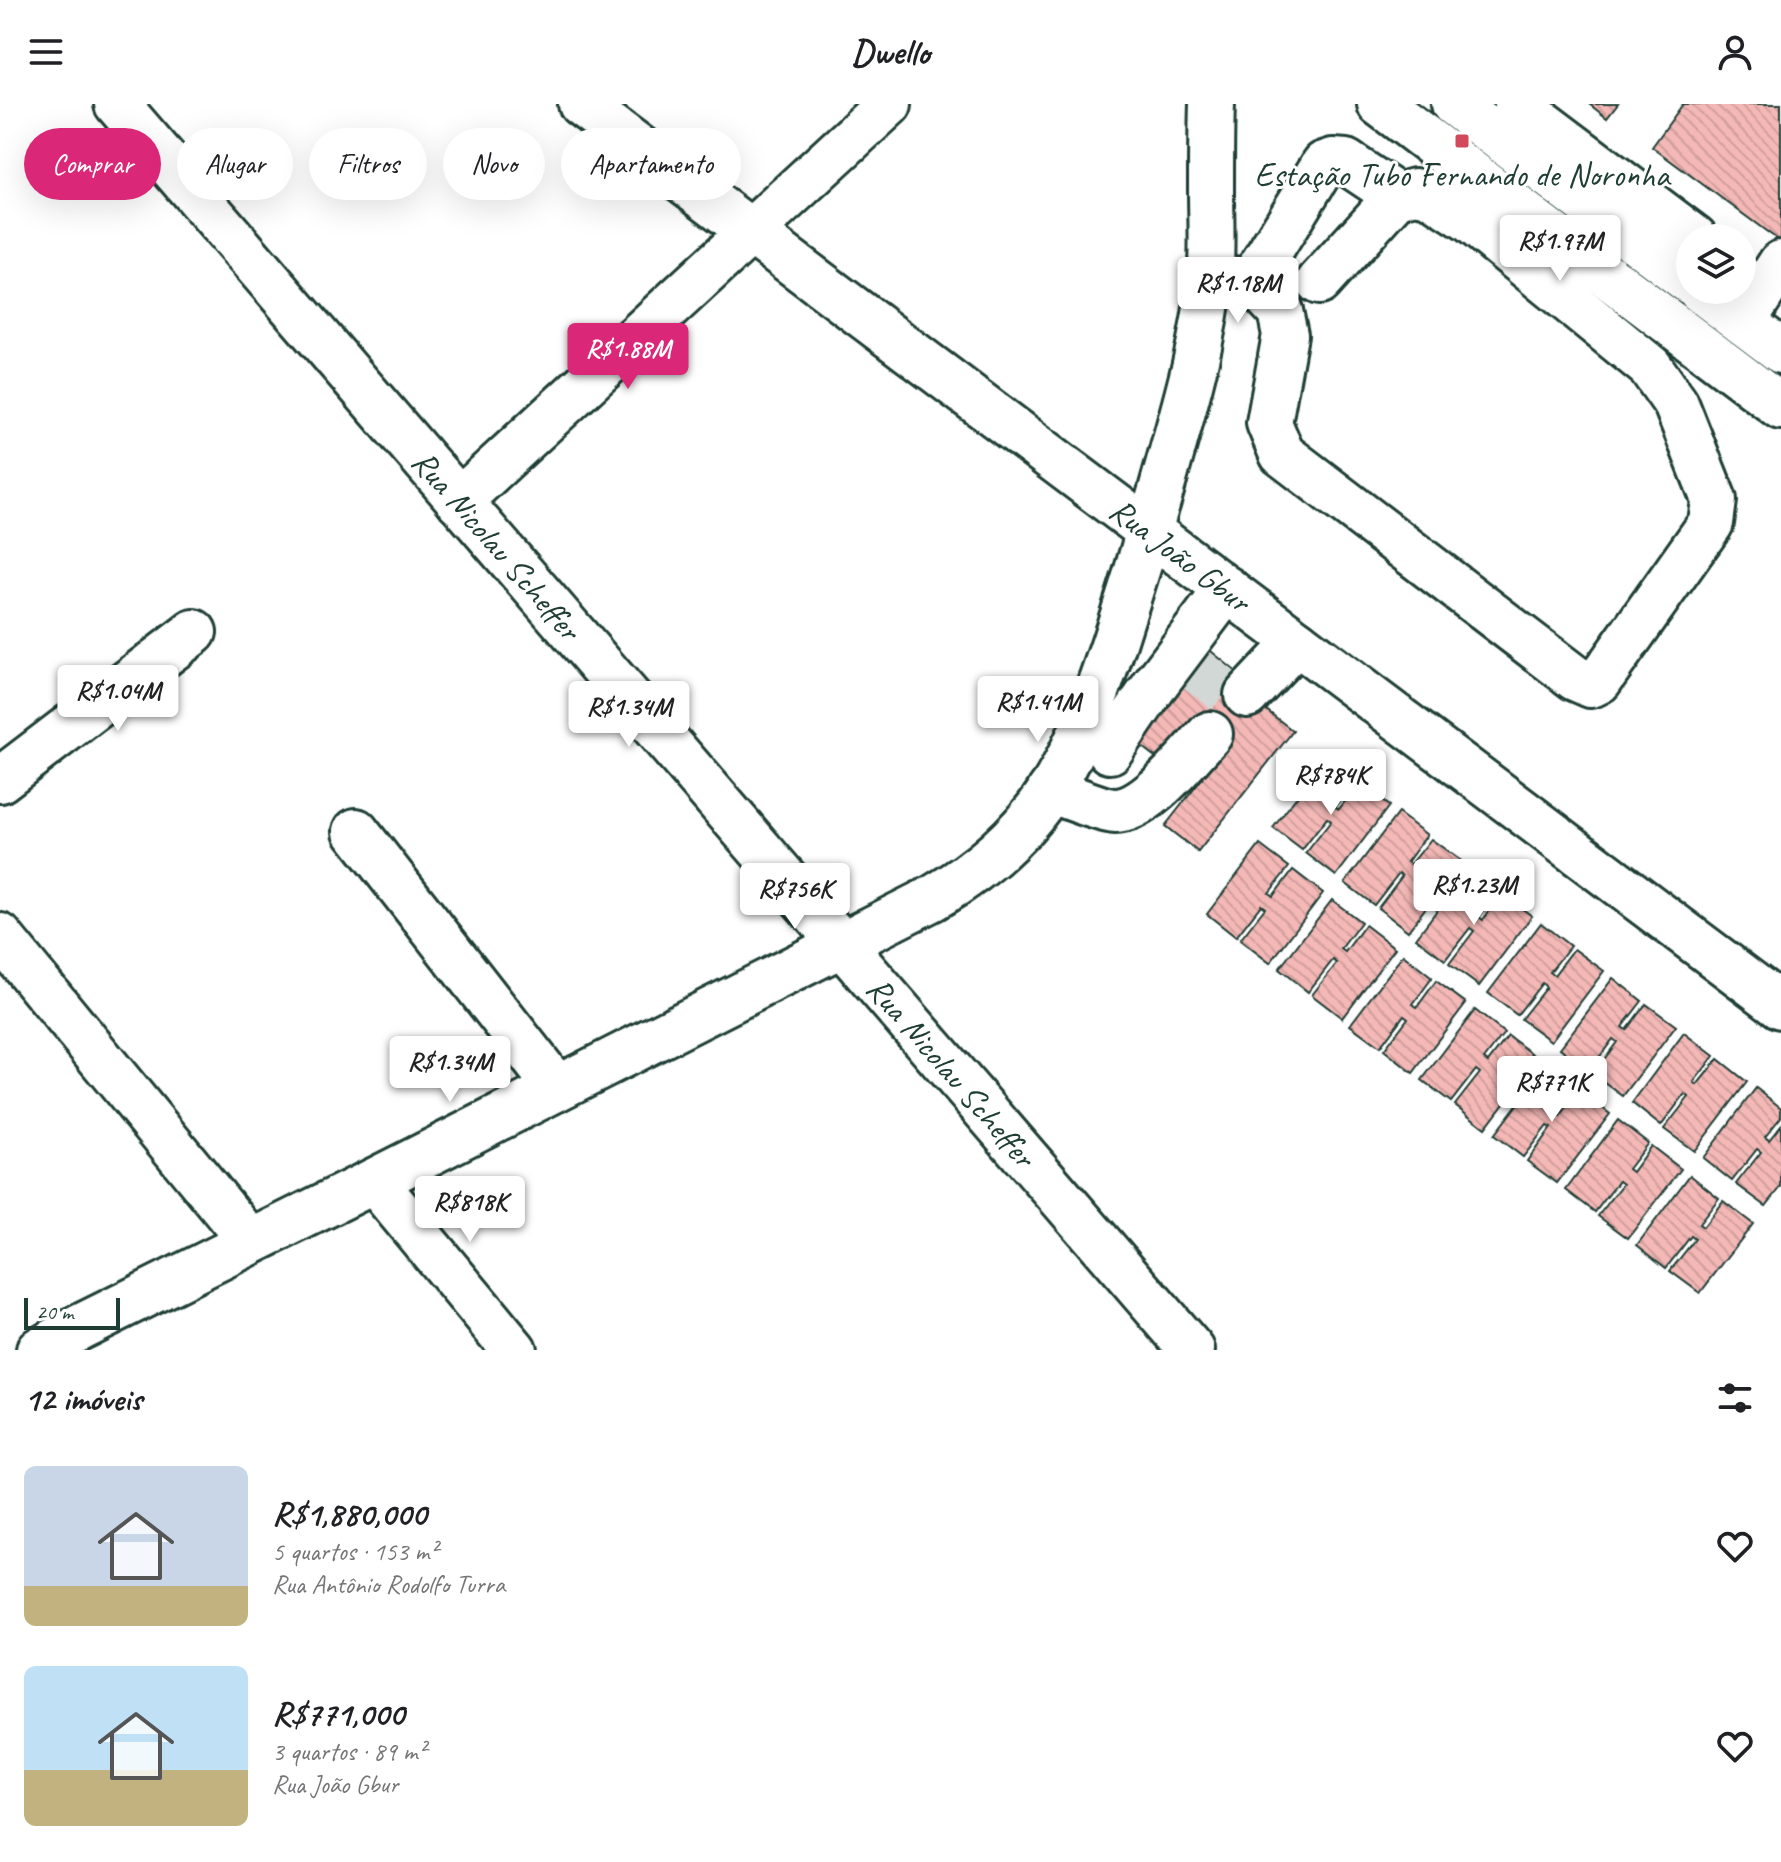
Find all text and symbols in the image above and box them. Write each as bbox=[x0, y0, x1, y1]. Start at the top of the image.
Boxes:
text: Dwello bbox=[851, 29, 930, 75]
icon: menu bbox=[24, 30, 68, 74]
icon: person bbox=[1713, 30, 1757, 74]
chip: Comprar bbox=[24, 128, 161, 200]
chip: Alugar bbox=[177, 128, 293, 200]
chip: Filtros bbox=[309, 128, 427, 200]
chip: Novo bbox=[443, 128, 545, 200]
chip: Apartamento bbox=[561, 128, 741, 200]
marker: Estação Tubo Fernando de Noronha bbox=[1453, 132, 1471, 150]
place label: Estação Tubo Fernando de Noronha bbox=[1254, 153, 1672, 196]
pin: R$1.97M bbox=[1486, 215, 1634, 283]
text: R$1.97M bbox=[1518, 224, 1602, 257]
map controls bbox=[1676, 224, 1756, 304]
button: layers bbox=[1676, 224, 1756, 304]
pin: R$1.18M bbox=[1164, 257, 1312, 325]
text: R$1.18M bbox=[1195, 266, 1281, 299]
pin: R$1.88M bbox=[554, 323, 702, 391]
text: R$1.88M bbox=[585, 332, 671, 365]
street label: Rua Nicolau Scheffer bbox=[403, 441, 593, 651]
street label: Rua João Gbur bbox=[1101, 488, 1261, 624]
pin: R$1.04M bbox=[44, 665, 192, 733]
text: R$1.04M bbox=[75, 674, 161, 707]
pin: R$1.41M bbox=[964, 676, 1112, 744]
pin: R$1.34M bbox=[555, 681, 703, 749]
text: R$1.41M bbox=[995, 685, 1081, 718]
text: R$1.34M bbox=[586, 690, 672, 723]
pin: R$784K bbox=[1266, 749, 1396, 817]
text: R$784K bbox=[1294, 758, 1368, 791]
pin: R$1.23M bbox=[1400, 859, 1548, 927]
pin: R$756K bbox=[730, 863, 860, 931]
text: R$1.23M bbox=[1431, 868, 1517, 901]
text: R$756K bbox=[758, 872, 832, 905]
street label: Rua Nicolau Scheffer bbox=[857, 968, 1047, 1178]
pin: R$1.34M bbox=[376, 1036, 524, 1104]
text: R$1.34M bbox=[407, 1045, 493, 1078]
pin: R$771K bbox=[1487, 1056, 1617, 1124]
text: R$771K bbox=[1515, 1065, 1589, 1098]
pin: R$818K bbox=[405, 1176, 535, 1244]
text: R$818K bbox=[433, 1185, 507, 1218]
scale bar bbox=[24, 1294, 120, 1330]
text: 20 m bbox=[36, 1298, 73, 1326]
icon: filters bbox=[1713, 1376, 1757, 1420]
text: 12 imóveis bbox=[24, 1377, 142, 1420]
text: R$1,880,000 bbox=[272, 1492, 426, 1535]
icon: home bbox=[88, 1498, 184, 1594]
icon: heart bbox=[1713, 1524, 1757, 1568]
text: 5 quartos · 153 m² bbox=[272, 1535, 437, 1568]
text: Rua Antônio Rodolfo Turra bbox=[272, 1568, 505, 1601]
text: R$771,000 bbox=[272, 1692, 404, 1735]
icon: home bbox=[88, 1698, 184, 1794]
icon: heart bbox=[1713, 1724, 1757, 1768]
text: 3 quartos · 89 m² bbox=[272, 1735, 426, 1768]
text: Rua João Gbur bbox=[272, 1768, 398, 1801]

